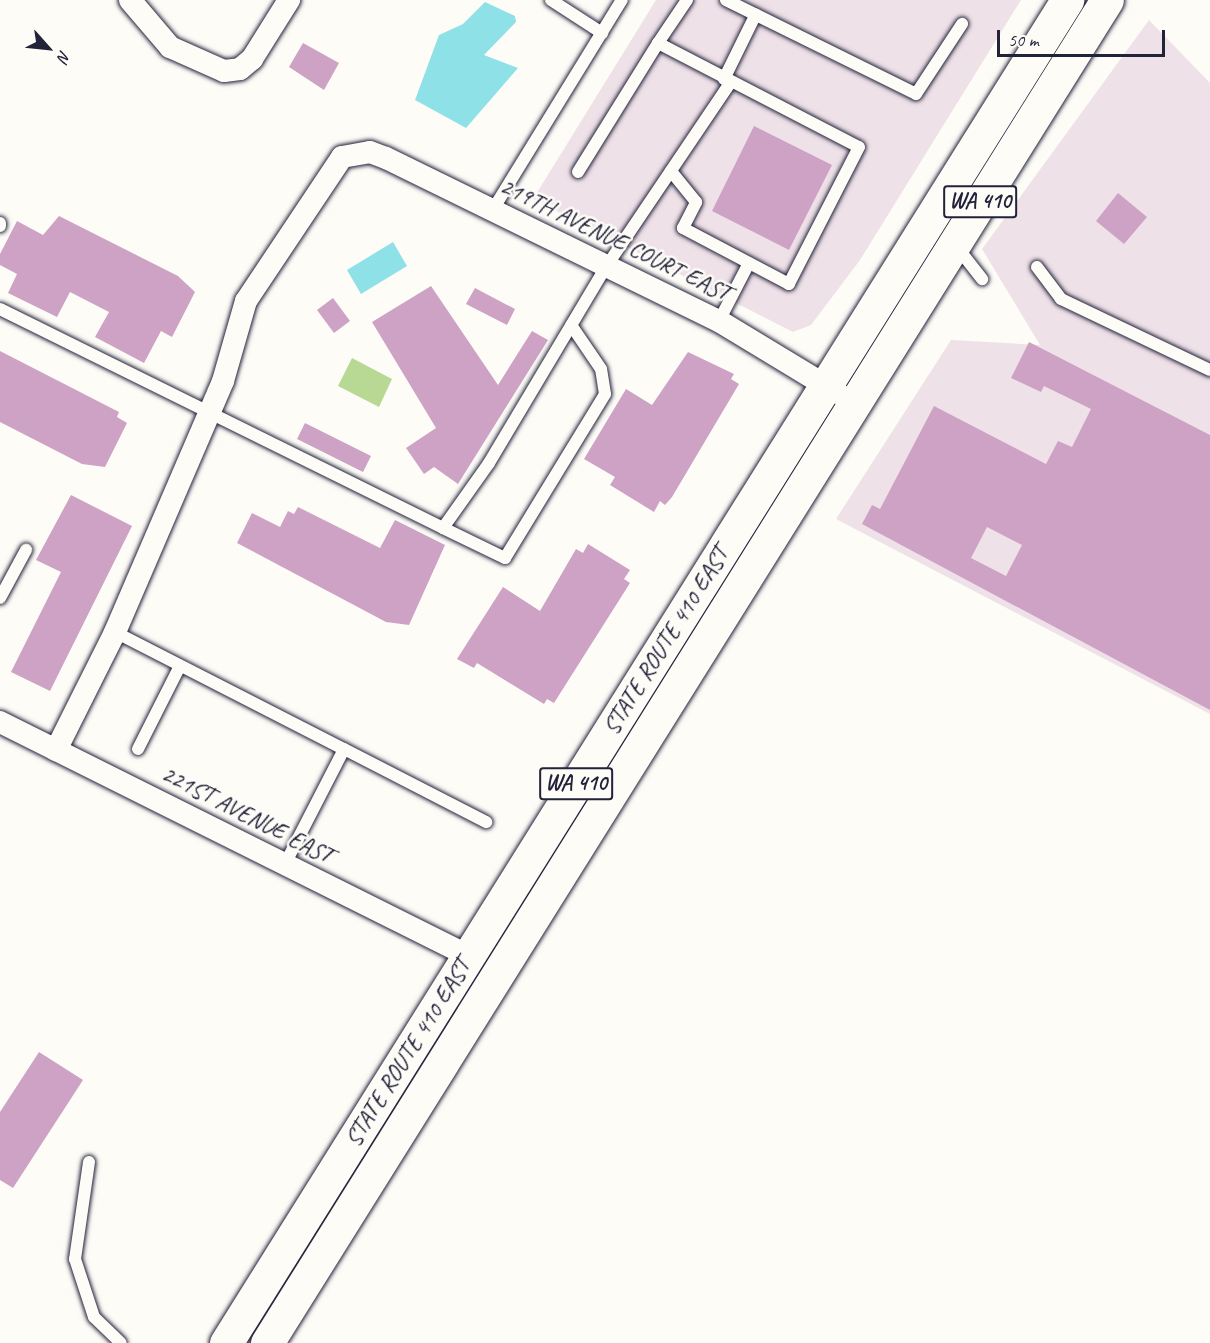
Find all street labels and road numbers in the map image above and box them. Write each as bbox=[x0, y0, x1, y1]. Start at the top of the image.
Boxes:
street label: 219TH AVENUE COURT EAST bbox=[495, 172, 735, 308]
road number: WA 410 bbox=[942, 183, 1018, 221]
street label: STATE ROUTE 410 EAST bbox=[597, 542, 735, 740]
street label: 221ST AVENUE EAST bbox=[157, 760, 337, 870]
road number: WA 410 bbox=[538, 765, 614, 803]
street label: STATE ROUTE 410 EAST bbox=[339, 954, 477, 1152]

